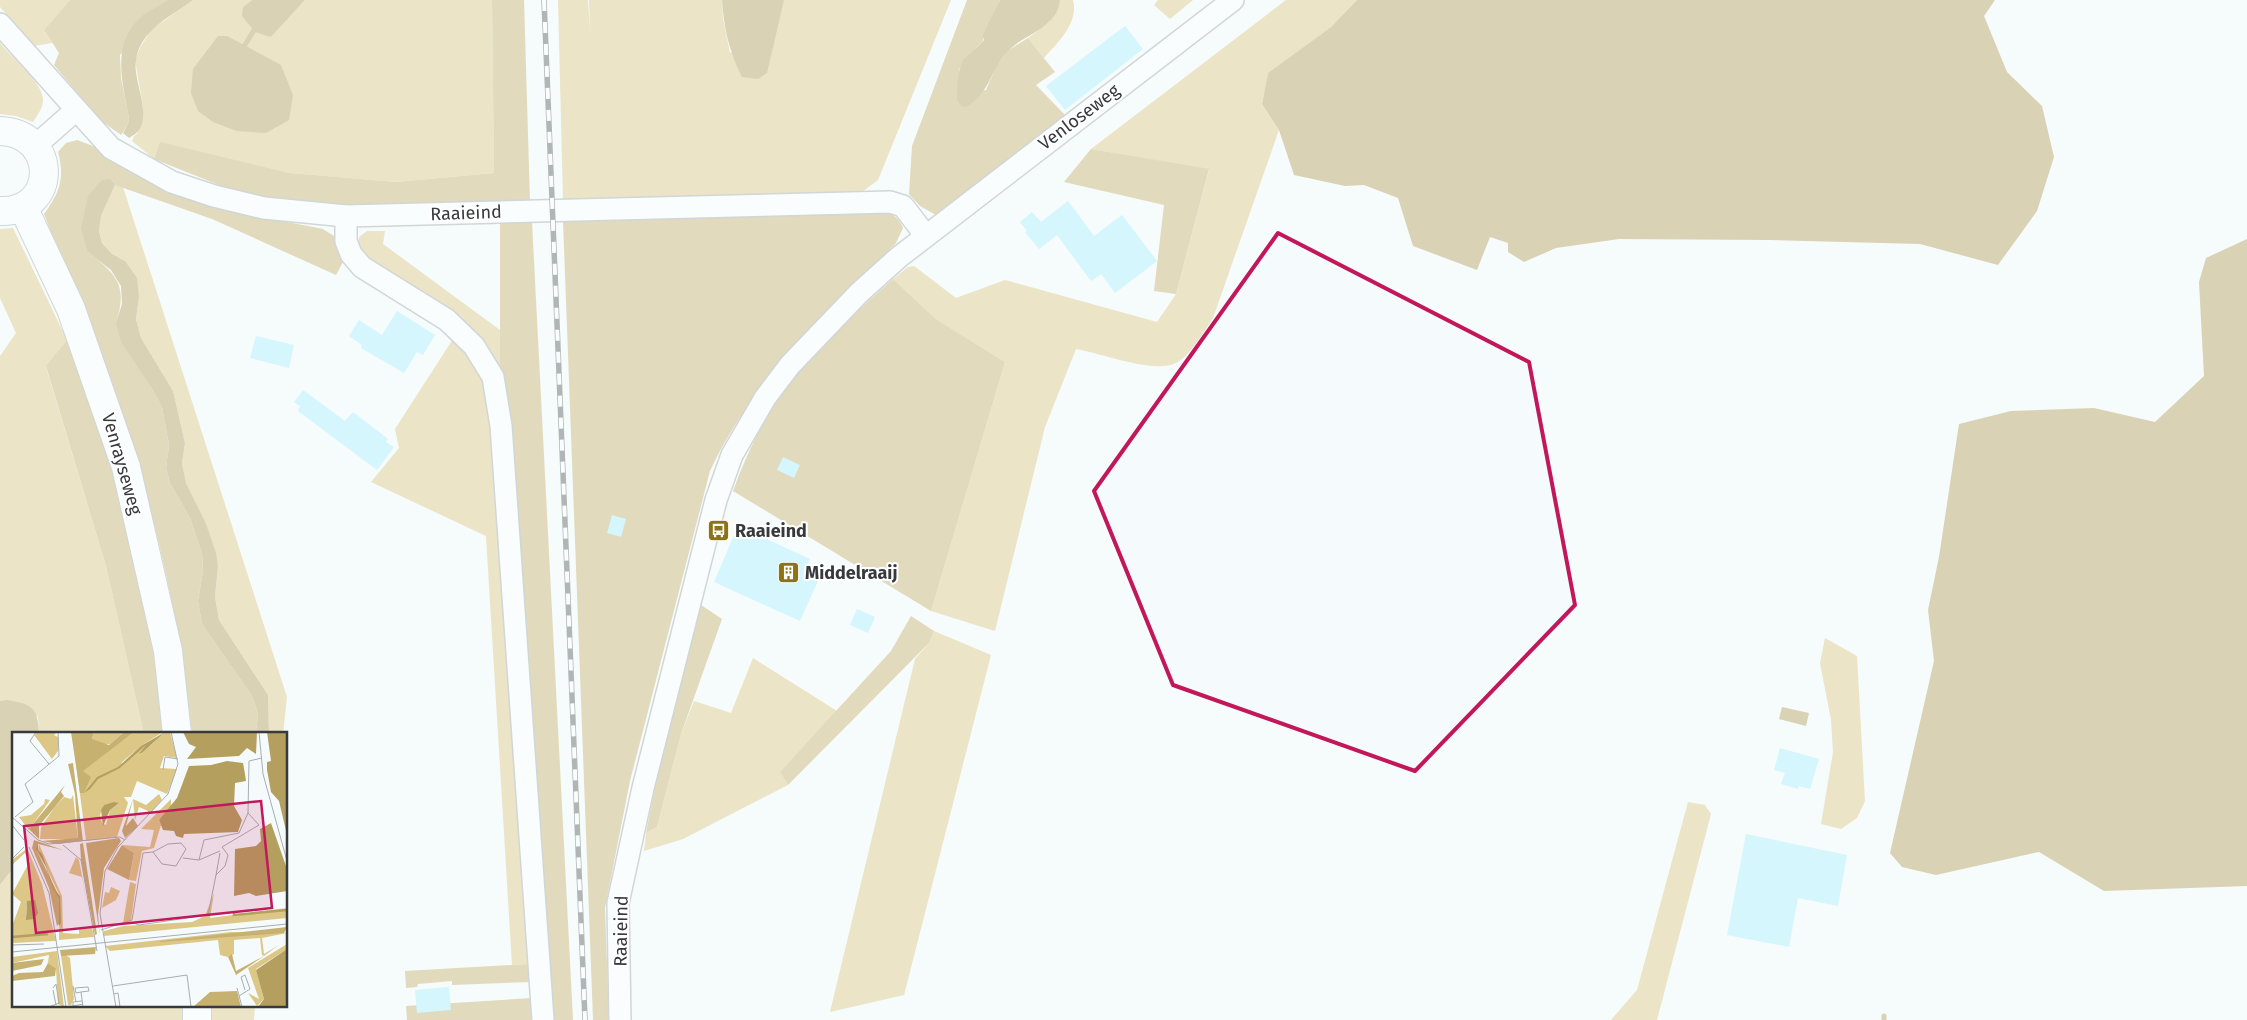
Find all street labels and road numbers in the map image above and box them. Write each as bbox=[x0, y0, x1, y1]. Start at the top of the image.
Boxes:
street label: Venloseweg bbox=[1034, 79, 1124, 155]
street label: Raaieind bbox=[430, 201, 502, 225]
street label: Venrayseweg bbox=[97, 411, 147, 518]
street label: Raaieind bbox=[609, 895, 633, 967]

